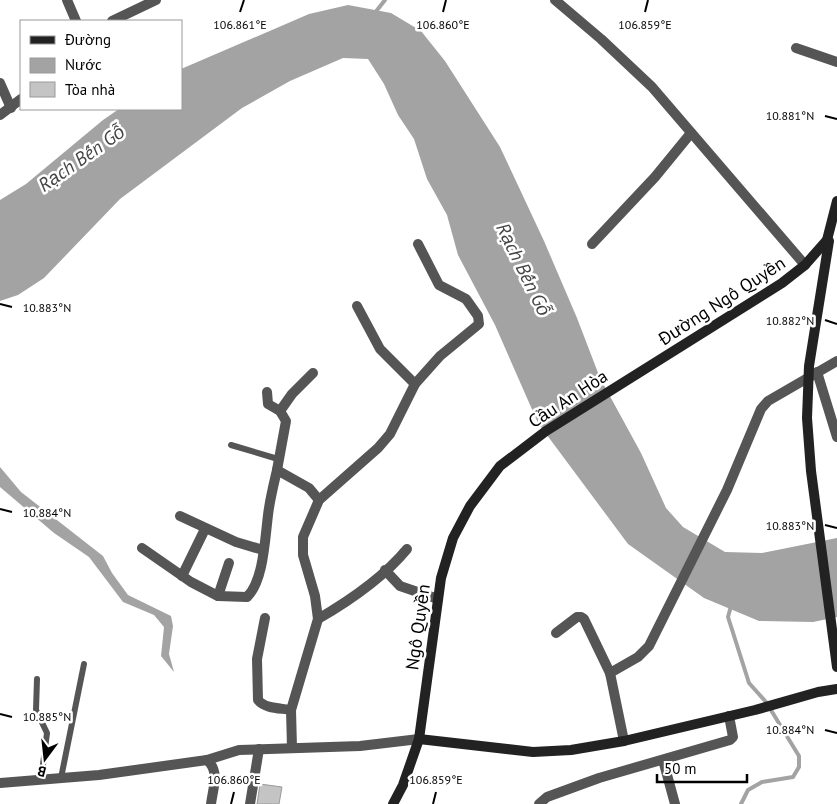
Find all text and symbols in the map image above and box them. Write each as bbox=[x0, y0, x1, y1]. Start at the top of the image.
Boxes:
text: 106.861°E bbox=[213, 17, 267, 32]
text: 106.860°E bbox=[416, 17, 470, 32]
text: 106.859°E bbox=[618, 17, 672, 32]
legend bbox=[20, 20, 182, 110]
text: Đường bbox=[64, 30, 111, 49]
text: Nước bbox=[65, 55, 102, 74]
text: Tòa nhà bbox=[65, 80, 115, 99]
text: 10.881°N bbox=[766, 108, 814, 123]
water label: Rạch Bến Gỗ bbox=[33, 119, 129, 197]
water label: Rạch Bến Gỗ bbox=[491, 219, 557, 320]
street label: Đường Ngô Quyền bbox=[653, 251, 789, 351]
text: 10.883°N bbox=[23, 300, 71, 315]
text: 10.882°N bbox=[766, 313, 814, 328]
street label: Cầu An Hòa bbox=[524, 364, 612, 433]
text: 10.884°N bbox=[23, 505, 71, 520]
text: 10.883°N bbox=[766, 518, 814, 533]
street label: Ngô Quyền bbox=[400, 583, 435, 671]
text: 10.885°N bbox=[23, 709, 71, 724]
text: 10.884°N bbox=[766, 722, 814, 737]
north arrow bbox=[20, 734, 70, 784]
scale bar bbox=[657, 752, 747, 784]
text: 50 m bbox=[664, 759, 697, 778]
text: B bbox=[35, 762, 48, 781]
text: 106.860°E bbox=[207, 772, 261, 787]
text: 106.859°E bbox=[409, 772, 463, 787]

